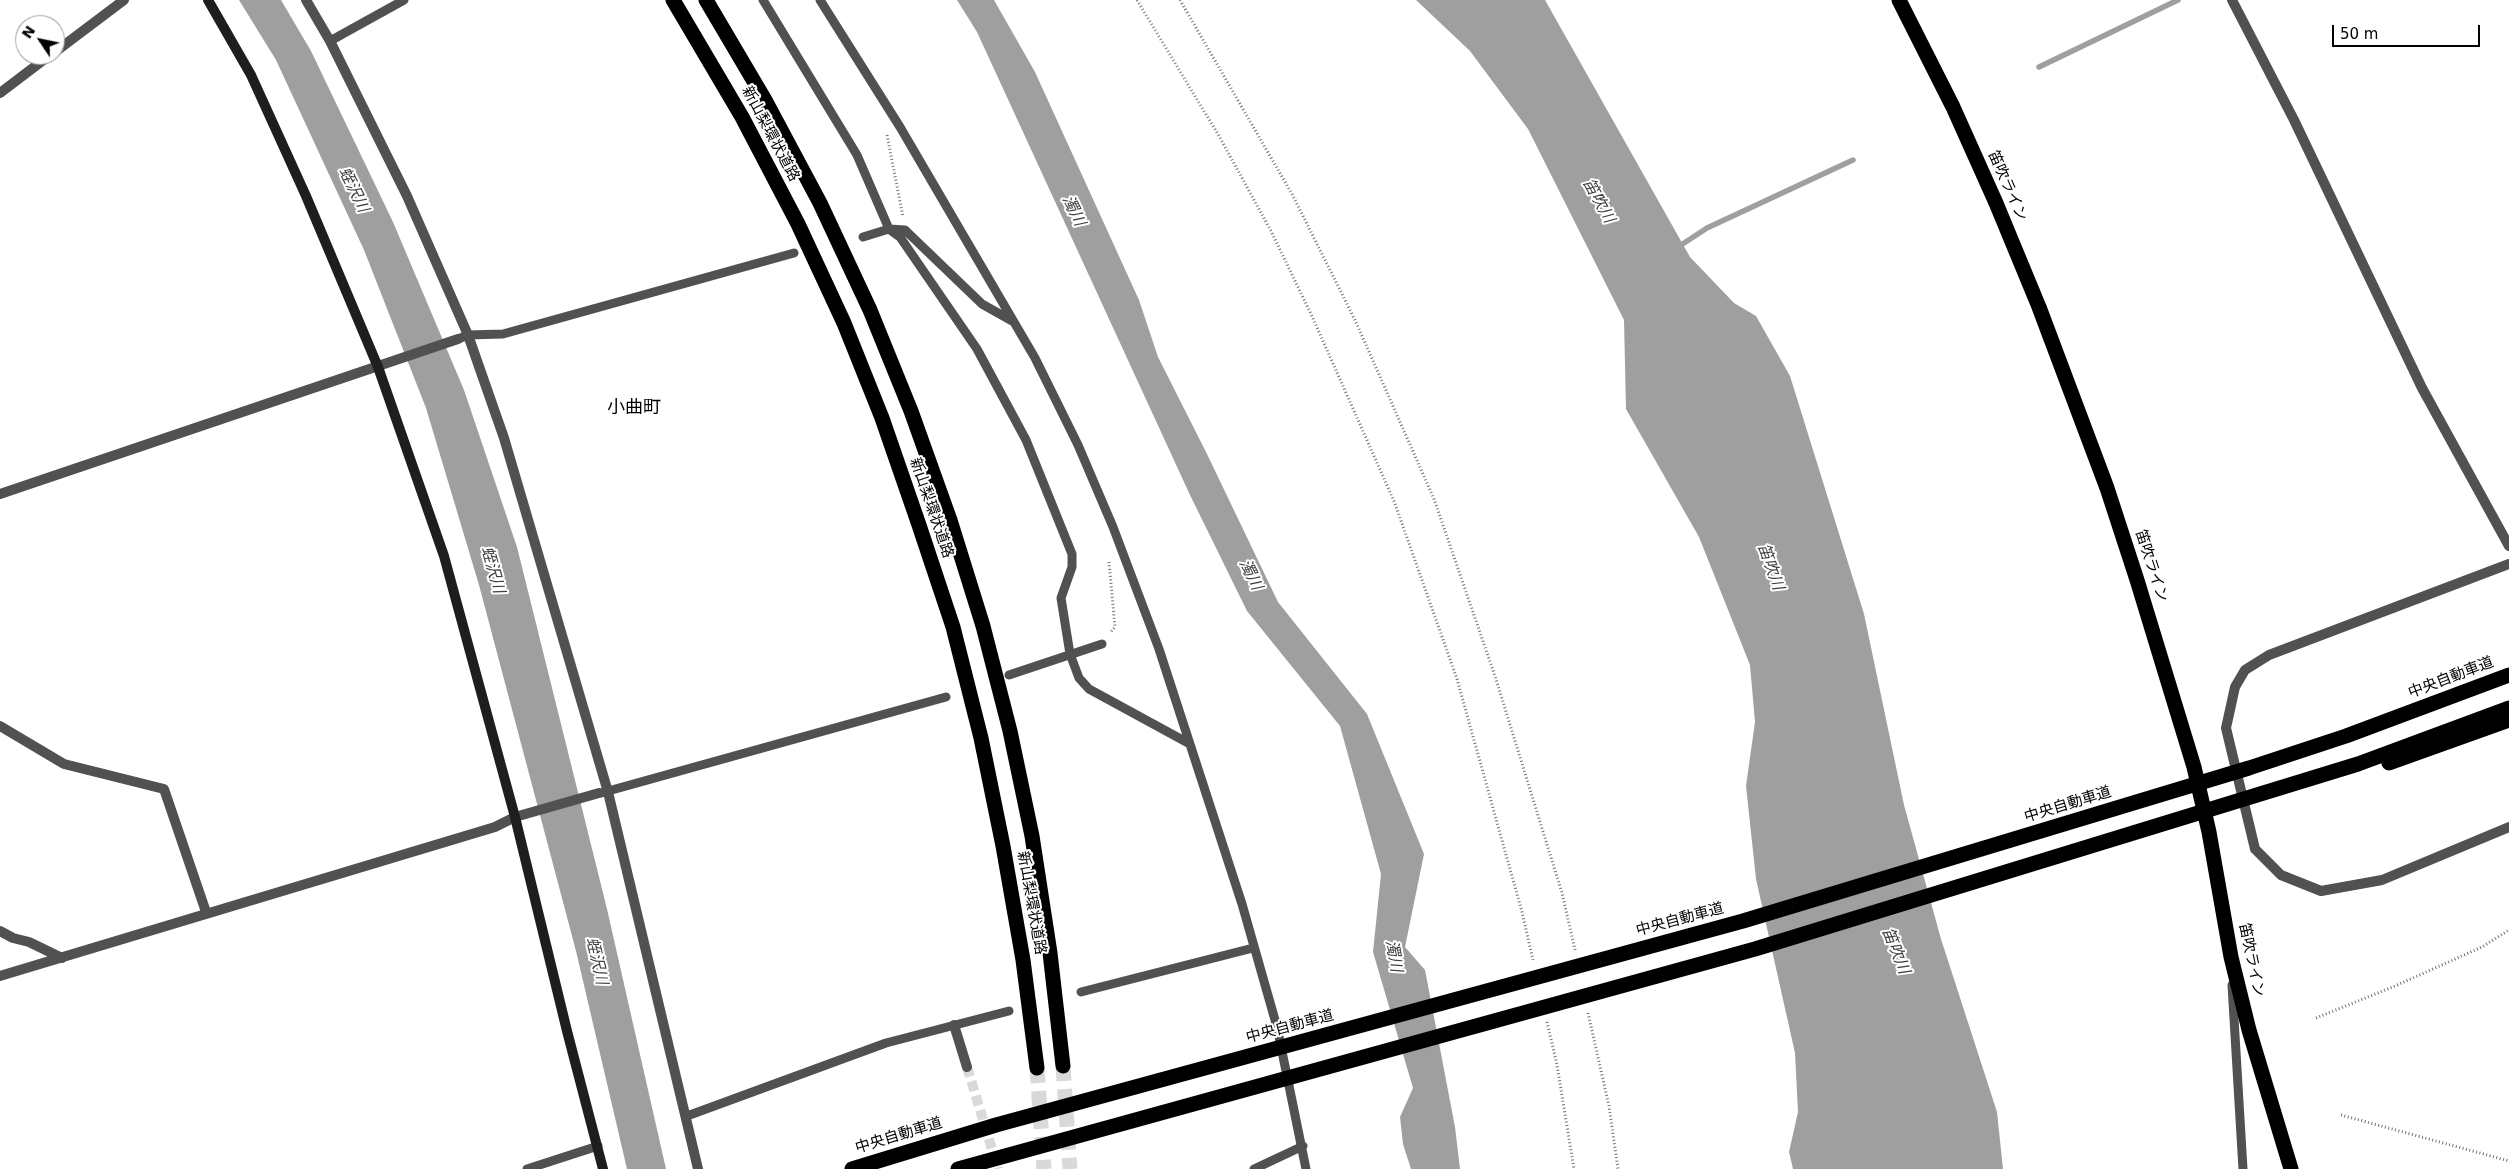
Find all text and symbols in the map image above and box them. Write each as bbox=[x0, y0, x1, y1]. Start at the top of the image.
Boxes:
north arrow bbox=[15, 15, 65, 65]
scale bar bbox=[2334, 15, 2482, 47]
text: N bbox=[18, 23, 38, 42]
text: 50 m bbox=[2340, 25, 2378, 43]
street label: 新山梨環状道路 bbox=[737, 83, 803, 185]
street label: 笛吹ライン bbox=[1984, 148, 2030, 224]
water label: 蛭沢川 bbox=[334, 164, 372, 216]
water label: 笛吹川 bbox=[1578, 175, 1618, 227]
water label: 濁川 bbox=[1057, 192, 1089, 230]
district label: 小曲町 bbox=[607, 397, 661, 419]
street label: 新山梨環状道路 bbox=[905, 455, 957, 561]
street label: 笛吹ライン bbox=[2131, 528, 2171, 604]
water label: 笛吹川 bbox=[1753, 541, 1787, 593]
water label: 蛭沢川 bbox=[476, 544, 508, 596]
water label: 濁川 bbox=[1234, 556, 1266, 594]
street label: 中央自動車道 bbox=[2406, 653, 2496, 703]
street label: 中央自動車道 bbox=[2022, 783, 2114, 827]
street label: 新山梨環状道路 bbox=[1013, 850, 1049, 956]
street label: 中央自動車道 bbox=[1634, 900, 1726, 940]
street label: 笛吹ライン bbox=[2234, 921, 2268, 999]
water label: 笛吹川 bbox=[1877, 925, 1913, 977]
water label: 蛭沢川 bbox=[581, 935, 611, 987]
water label: 濁川 bbox=[1381, 939, 1405, 973]
street label: 中央自動車道 bbox=[1244, 1007, 1336, 1047]
street label: 中央自動車道 bbox=[853, 1114, 945, 1158]

